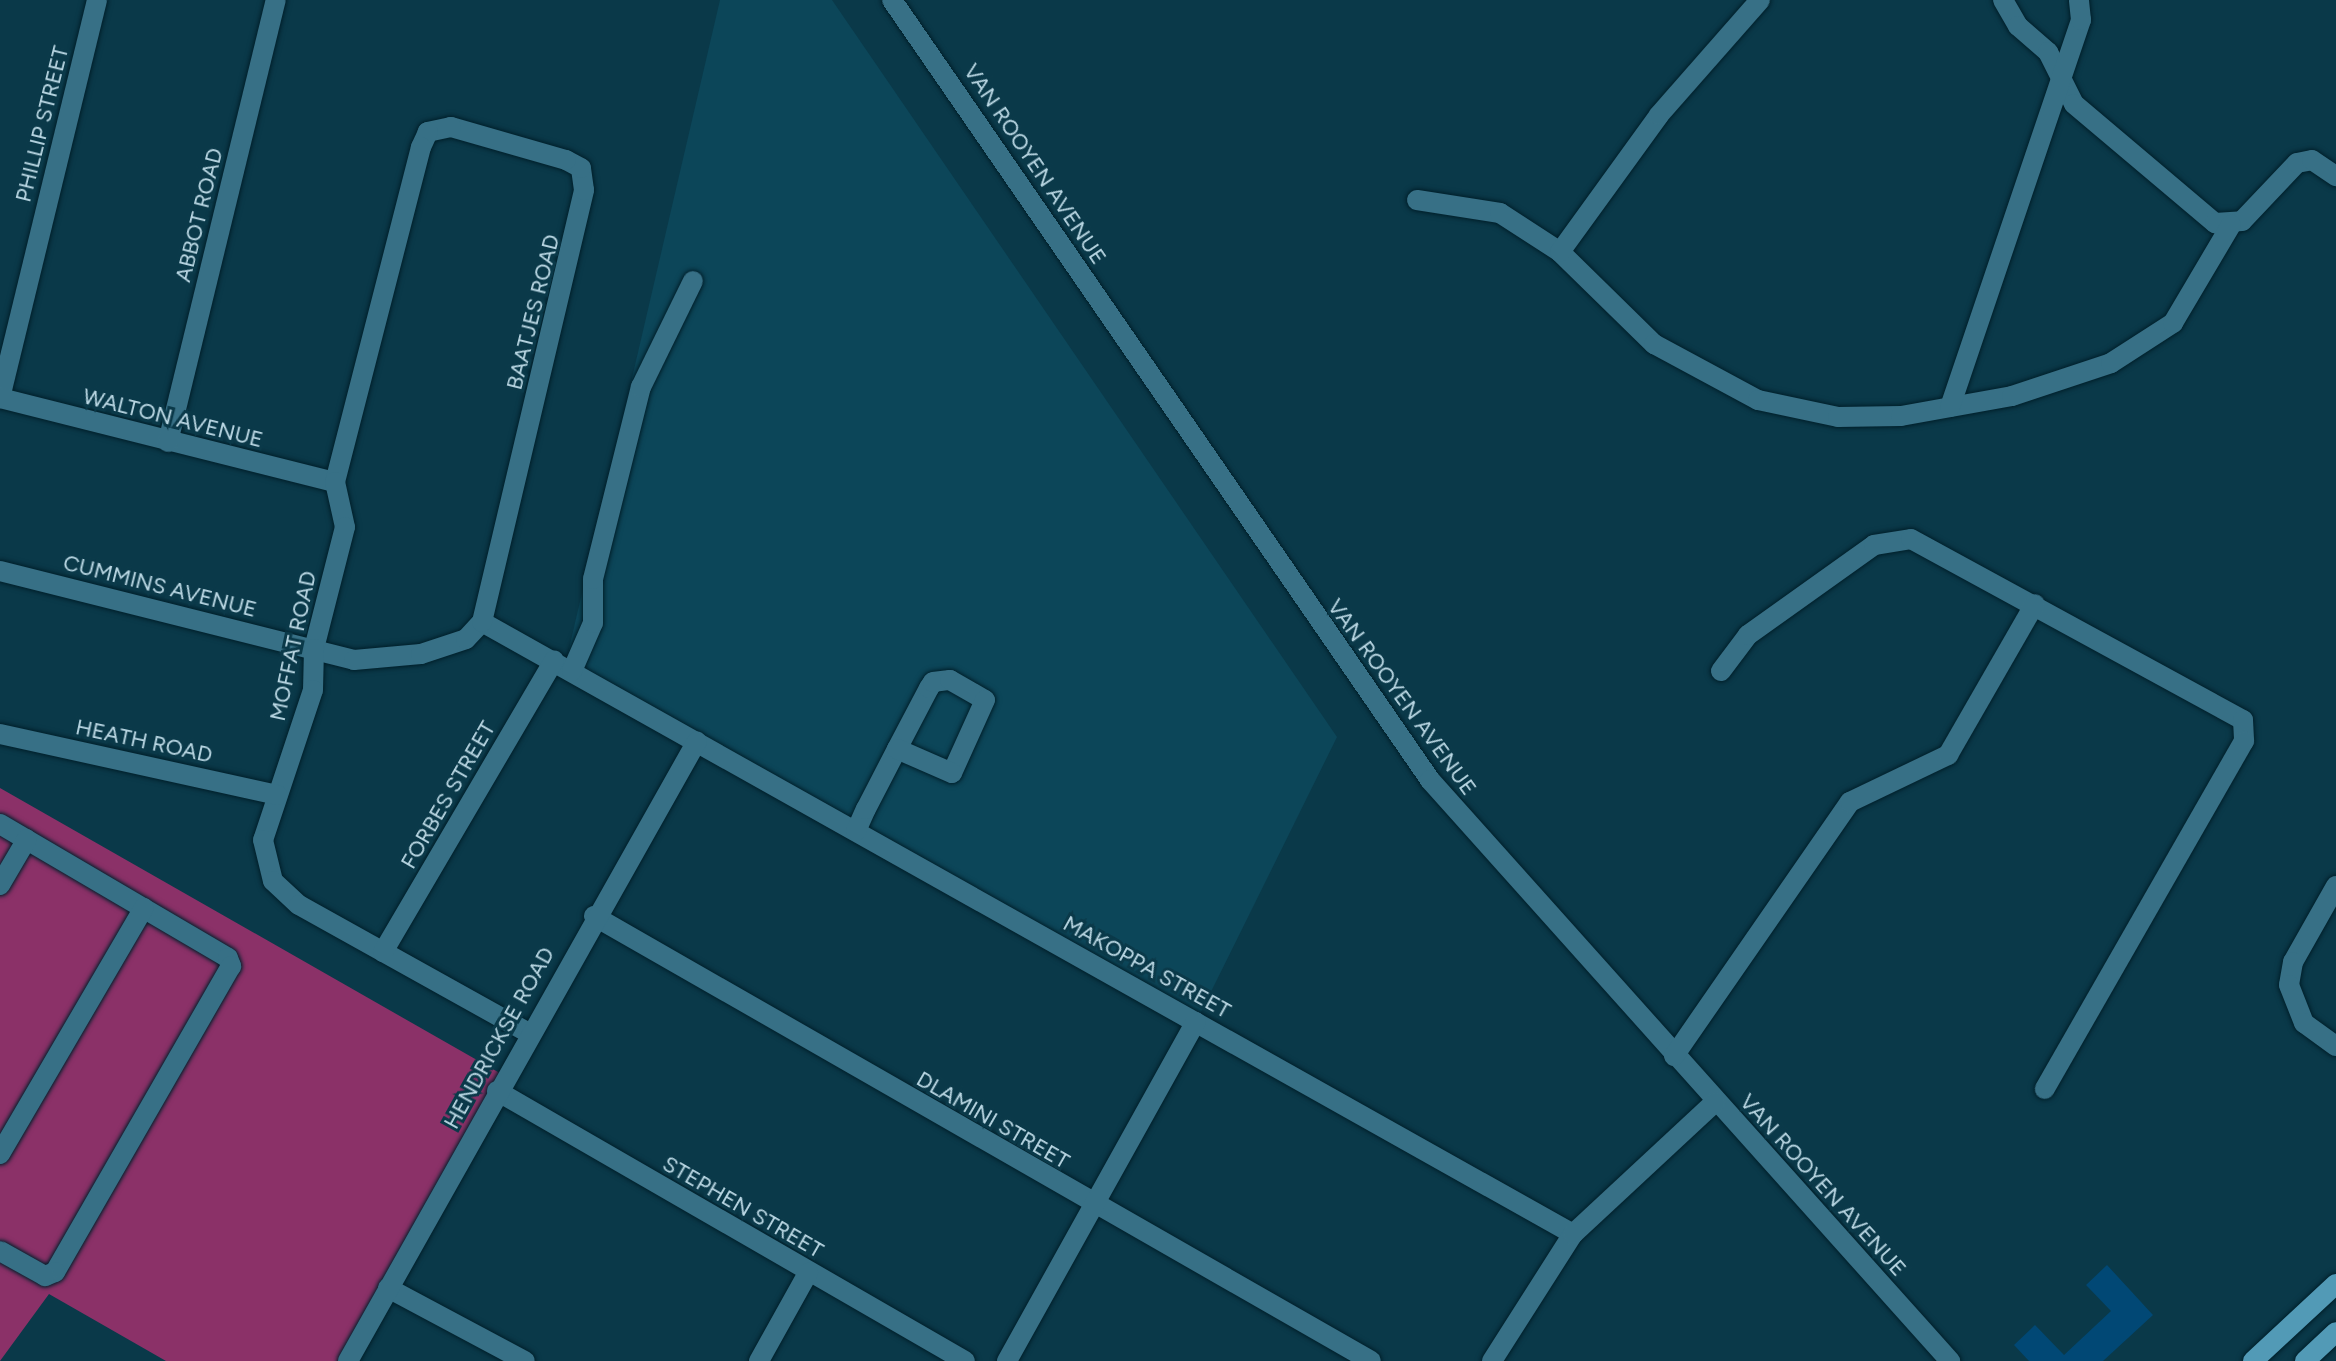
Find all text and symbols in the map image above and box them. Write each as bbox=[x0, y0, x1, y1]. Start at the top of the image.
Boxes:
street label: PHILLIP STREET bbox=[10, 43, 74, 205]
street label: VAN ROOYEN AVENUE bbox=[958, 59, 1112, 269]
street label: ABBOT ROAD bbox=[170, 145, 228, 285]
street label: BAATJES ROAD bbox=[501, 232, 565, 392]
street label: WALTON AVENUE bbox=[80, 383, 266, 453]
street label: CUMMINS AVENUE bbox=[61, 549, 259, 623]
street label: MOFFAT ROAD bbox=[264, 569, 322, 723]
street label: VAN ROOYEN AVENUE bbox=[1322, 594, 1482, 800]
street label: HEATH ROAD bbox=[73, 714, 215, 768]
street label: FORBES STREET bbox=[395, 717, 501, 873]
street label: MAKOPPA STREET bbox=[1059, 910, 1235, 1024]
street label: HENDRICKSE ROAD bbox=[438, 943, 560, 1133]
street label: DLAMINI STREET bbox=[912, 1066, 1074, 1174]
street label: VAN ROOYEN AVENUE bbox=[1734, 1089, 1912, 1281]
street label: STEPHEN STREET bbox=[658, 1150, 828, 1264]

